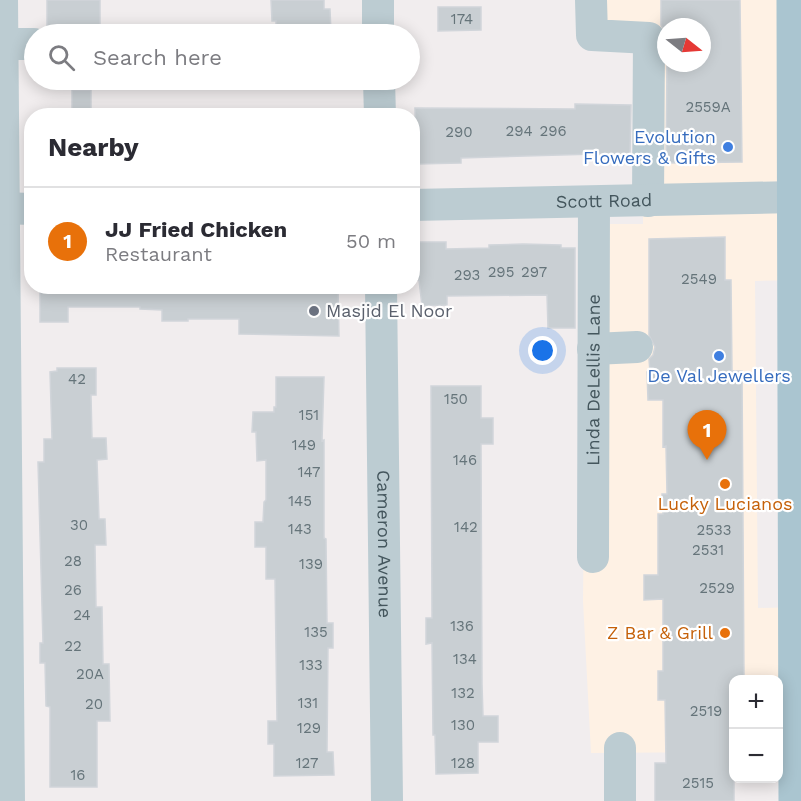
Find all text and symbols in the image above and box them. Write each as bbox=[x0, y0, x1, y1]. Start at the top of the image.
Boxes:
house number: 174 bbox=[451, 10, 473, 28]
north arrow bbox=[657, 18, 711, 72]
search box bbox=[24, 24, 420, 90]
icon: search bbox=[45, 41, 78, 74]
text: Search here bbox=[93, 45, 222, 70]
house number: 2559A bbox=[685, 98, 731, 116]
house number: 294 bbox=[505, 122, 533, 140]
house number: 296 bbox=[539, 122, 567, 140]
house number: 290 bbox=[445, 123, 473, 141]
place label: Evolution Flowers & Gifts bbox=[583, 126, 716, 168]
text: Nearby bbox=[48, 132, 139, 162]
marker: Evolution Flowers & Gifts bbox=[721, 140, 735, 154]
street label: Scott Road bbox=[556, 189, 652, 212]
text: JJ Fried Chicken bbox=[105, 217, 287, 242]
text: 1 bbox=[63, 229, 72, 253]
text: 50 m bbox=[346, 229, 396, 253]
text: Restaurant bbox=[105, 242, 212, 266]
house number: 295 bbox=[488, 263, 514, 281]
house number: 297 bbox=[521, 263, 547, 281]
house number: 293 bbox=[454, 266, 480, 284]
house number: 2549 bbox=[681, 270, 717, 288]
street label: Linda DeLellis Lane bbox=[582, 294, 604, 466]
place label: Masjid El Noor bbox=[326, 300, 452, 321]
marker: Masjid El Noor bbox=[307, 304, 321, 318]
your location bbox=[528, 336, 557, 365]
marker: De Val Jewellers bbox=[712, 349, 726, 363]
place label: De Val Jewellers bbox=[647, 365, 791, 386]
house number: 42 bbox=[68, 370, 86, 388]
house number: 150 bbox=[444, 390, 468, 408]
house number: 151 bbox=[299, 406, 319, 424]
pin: 1 bbox=[688, 410, 726, 460]
house number: 149 bbox=[292, 436, 316, 454]
house number: 146 bbox=[453, 451, 477, 469]
house number: 147 bbox=[298, 463, 320, 481]
street label: Cameron Avenue bbox=[373, 470, 396, 618]
marker: Lucky Lucianos bbox=[718, 477, 732, 491]
house number: 145 bbox=[288, 492, 312, 510]
place label: Lucky Lucianos bbox=[657, 493, 793, 514]
house number: 30 bbox=[70, 516, 88, 534]
house number: 142 bbox=[454, 518, 478, 536]
house number: 143 bbox=[288, 520, 312, 538]
house number: 2533 bbox=[697, 521, 731, 539]
house number: 2531 bbox=[692, 541, 724, 559]
house number: 28 bbox=[64, 552, 82, 570]
house number: 139 bbox=[299, 555, 323, 573]
house number: 2529 bbox=[699, 579, 735, 597]
house number: 26 bbox=[64, 581, 82, 599]
house number: 24 bbox=[73, 606, 91, 624]
house number: 136 bbox=[450, 617, 474, 635]
place label: Z Bar & Grill bbox=[607, 622, 713, 643]
house number: 135 bbox=[304, 623, 328, 641]
marker: Z Bar & Grill bbox=[718, 626, 732, 640]
house number: 22 bbox=[64, 637, 82, 655]
house number: 134 bbox=[453, 650, 477, 668]
house number: 133 bbox=[299, 656, 323, 674]
house number: 20A bbox=[76, 665, 104, 683]
map controls bbox=[729, 675, 783, 783]
button: + bbox=[729, 675, 783, 729]
house number: 132 bbox=[451, 684, 475, 702]
house number: 131 bbox=[298, 694, 318, 712]
house number: 20 bbox=[85, 695, 103, 713]
house number: 2519 bbox=[690, 702, 722, 720]
house number: 130 bbox=[451, 716, 475, 734]
house number: 129 bbox=[297, 719, 321, 737]
button: − bbox=[729, 729, 783, 783]
house number: 127 bbox=[296, 754, 318, 772]
house number: 128 bbox=[451, 754, 475, 772]
house number: 16 bbox=[71, 766, 85, 784]
house number: 2515 bbox=[682, 774, 714, 792]

